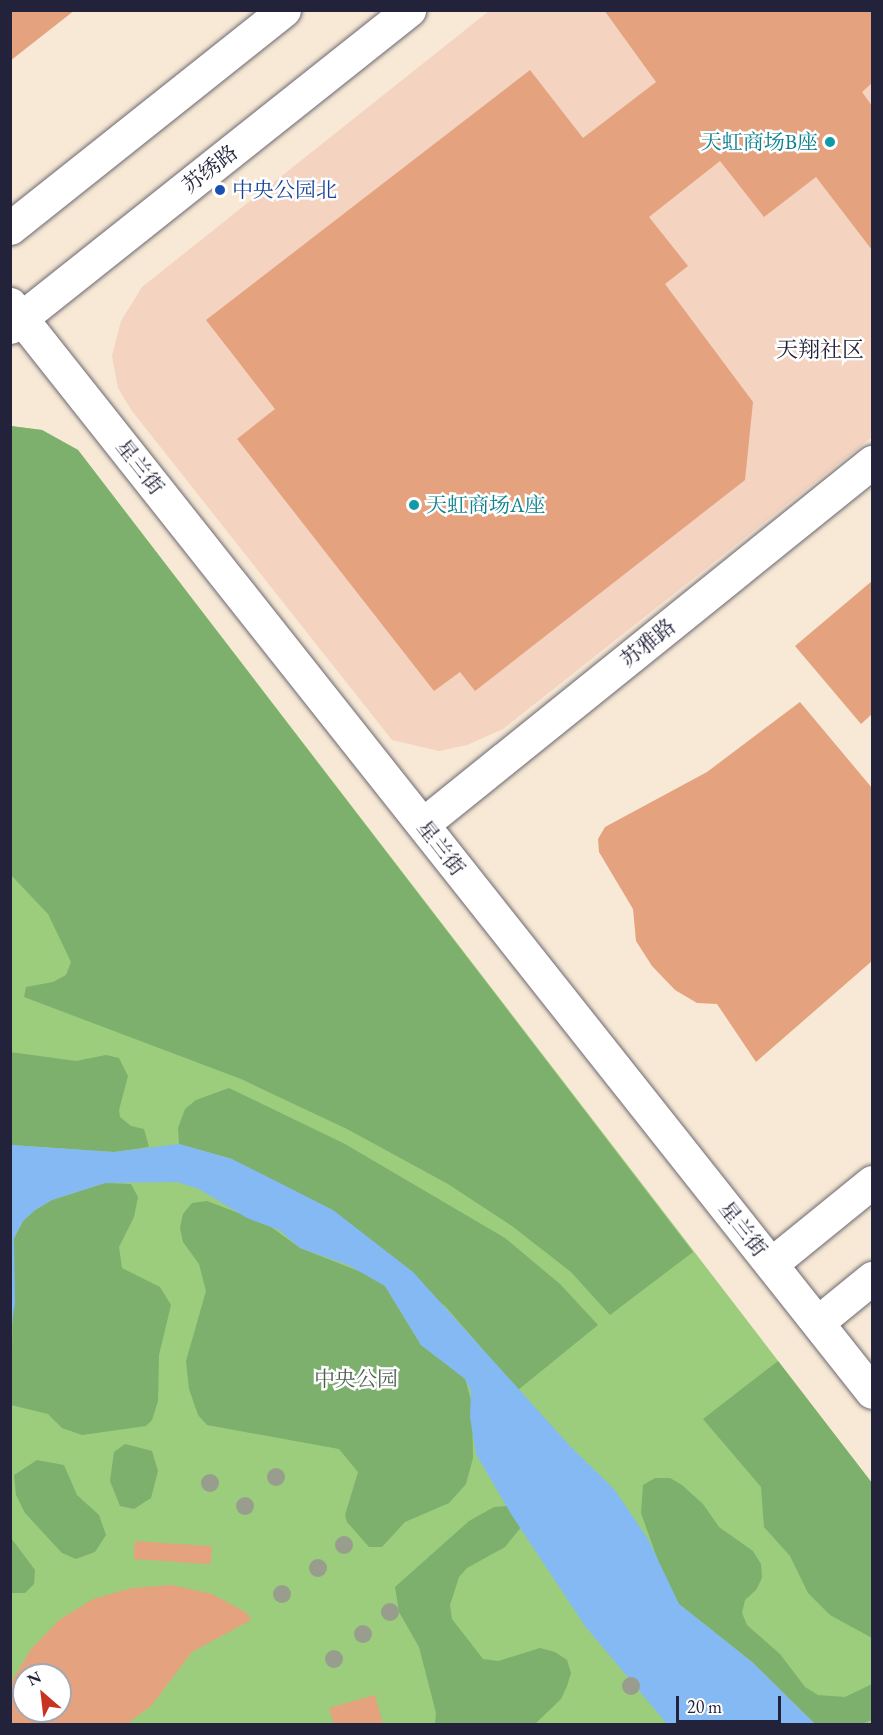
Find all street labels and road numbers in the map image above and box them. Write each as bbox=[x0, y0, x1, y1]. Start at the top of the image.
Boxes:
street label: 苏绣路 bbox=[177, 140, 243, 198]
street label: 星兰街 bbox=[111, 434, 169, 500]
street label: 苏雅路 bbox=[616, 613, 680, 673]
street label: 星兰街 bbox=[412, 815, 470, 881]
street label: 星兰街 bbox=[714, 1196, 772, 1262]

